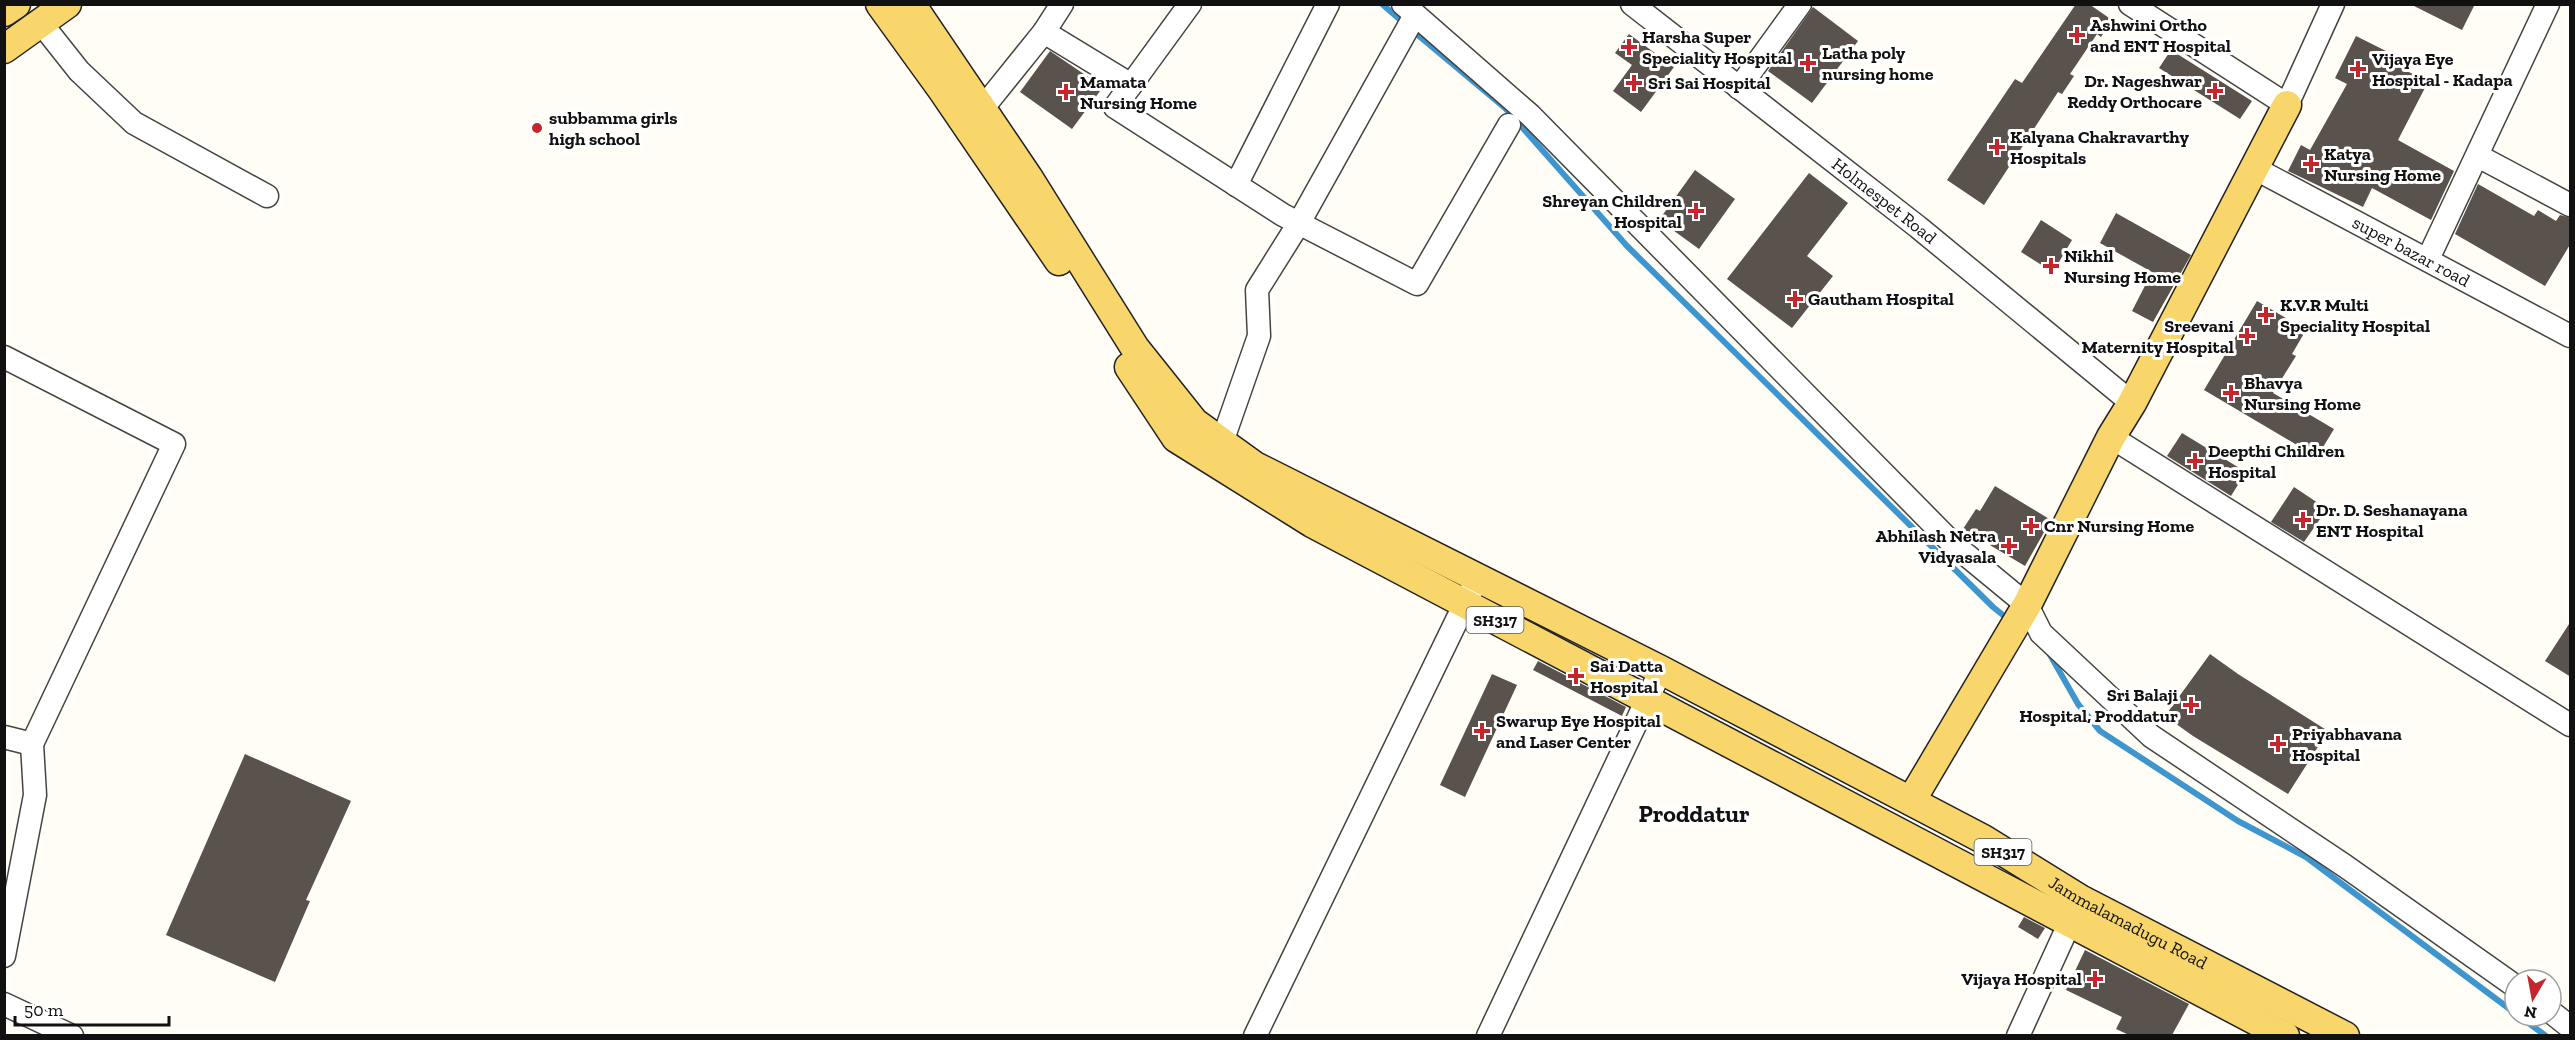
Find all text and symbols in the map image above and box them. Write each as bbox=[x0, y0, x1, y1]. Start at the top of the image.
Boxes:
place label: Ashwini Ortho and ENT Hospital bbox=[2090, 14, 2231, 57]
place label: Harsha Super Speciality Hospital bbox=[1642, 26, 1792, 69]
marker: Ashwini Ortho and ENT Hospital bbox=[2068, 26, 2086, 44]
marker: Harsha Super Speciality Hospital bbox=[1620, 38, 1638, 56]
place label: Latha poly nursing home bbox=[1822, 42, 1934, 85]
place label: Vijaya Eye Hospital - Kadapa bbox=[2372, 48, 2513, 91]
marker: Latha poly nursing home bbox=[1799, 54, 1817, 72]
marker: Vijaya Eye Hospital - Kadapa bbox=[2349, 60, 2367, 78]
place label: Dr. Nageshwar Reddy Orthocare bbox=[2067, 70, 2202, 113]
place label: Mamata Nursing Home bbox=[1080, 71, 1197, 114]
place label: Sri Sai Hospital bbox=[1648, 72, 1771, 94]
marker: Sri Sai Hospital bbox=[1625, 74, 1643, 92]
marker: Dr. Nageshwar Reddy Orthocare bbox=[2206, 82, 2224, 100]
marker: Mamata Nursing Home bbox=[1057, 83, 1075, 101]
place label: subbamma girls high school bbox=[549, 107, 678, 150]
marker: subbamma girls high school bbox=[530, 121, 544, 135]
place label: Kalyana Chakravarthy Hospitals bbox=[2010, 126, 2189, 169]
marker: Kalyana Chakravarthy Hospitals bbox=[1988, 138, 2006, 156]
place label: Katya Nursing Home bbox=[2324, 143, 2441, 186]
street label: Holmespet Road bbox=[1828, 153, 1941, 249]
marker: Katya Nursing Home bbox=[2302, 155, 2320, 173]
place label: Shreyan Children Hospital bbox=[1542, 190, 1682, 233]
marker: Shreyan Children Hospital bbox=[1687, 202, 1705, 220]
street label: super bazar road bbox=[2349, 211, 2474, 292]
place label: Nikhil Nursing Home bbox=[2064, 245, 2181, 288]
marker: Nikhil Nursing Home bbox=[2042, 257, 2060, 275]
place label: Gautham Hospital bbox=[1808, 288, 1954, 310]
marker: Gautham Hospital bbox=[1786, 290, 1804, 308]
place label: K.V.R Multi Speciality Hospital bbox=[2280, 294, 2430, 337]
marker: K.V.R Multi Speciality Hospital bbox=[2257, 306, 2275, 324]
place label: Sreevani Maternity Hospital bbox=[2081, 315, 2235, 358]
marker: Sreevani Maternity Hospital bbox=[2238, 327, 2256, 345]
place label: Bhavya Nursing Home bbox=[2244, 372, 2361, 415]
marker: Bhavya Nursing Home bbox=[2222, 384, 2240, 402]
place label: Deepthi Children Hospital bbox=[2208, 440, 2345, 483]
marker: Deepthi Children Hospital bbox=[2186, 452, 2204, 470]
place label: Dr. D. Seshanayana ENT Hospital bbox=[2316, 499, 2468, 542]
marker: Dr. D. Seshanayana ENT Hospital bbox=[2294, 511, 2312, 529]
place label: Cnr Nursing Home bbox=[2044, 515, 2195, 537]
marker: Cnr Nursing Home bbox=[2022, 517, 2040, 535]
place label: Abhilash Netra Vidyasala bbox=[1875, 525, 1996, 568]
marker: Abhilash Netra Vidyasala bbox=[2000, 537, 2018, 555]
road number: SH317 bbox=[1466, 607, 1524, 633]
place label: Sai Datta Hospital bbox=[1590, 655, 1663, 698]
marker: Sai Datta Hospital bbox=[1567, 667, 1585, 685]
place label: Sri Balaji Hospital, Proddatur bbox=[2019, 684, 2179, 727]
marker: Sri Balaji Hospital, Proddatur bbox=[2182, 696, 2200, 714]
place label: Swarup Eye Hospital and Laser Center bbox=[1496, 710, 1661, 753]
marker: Swarup Eye Hospital and Laser Center bbox=[1473, 722, 1491, 740]
place label: Priyabhavana Hospital bbox=[2292, 723, 2402, 766]
marker: Priyabhavana Hospital bbox=[2269, 735, 2287, 753]
district label: Proddatur bbox=[1638, 799, 1750, 828]
road number: SH317 bbox=[1974, 839, 2032, 865]
street label: Jammalamadugu Road bbox=[2045, 871, 2211, 974]
place label: Vijaya Hospital bbox=[1961, 968, 2082, 990]
north arrow bbox=[2503, 968, 2563, 1028]
marker: Vijaya Hospital bbox=[2086, 970, 2104, 988]
scale bar bbox=[15, 989, 170, 1027]
text: 50 m bbox=[24, 999, 64, 1021]
text: N bbox=[2523, 1002, 2538, 1023]

